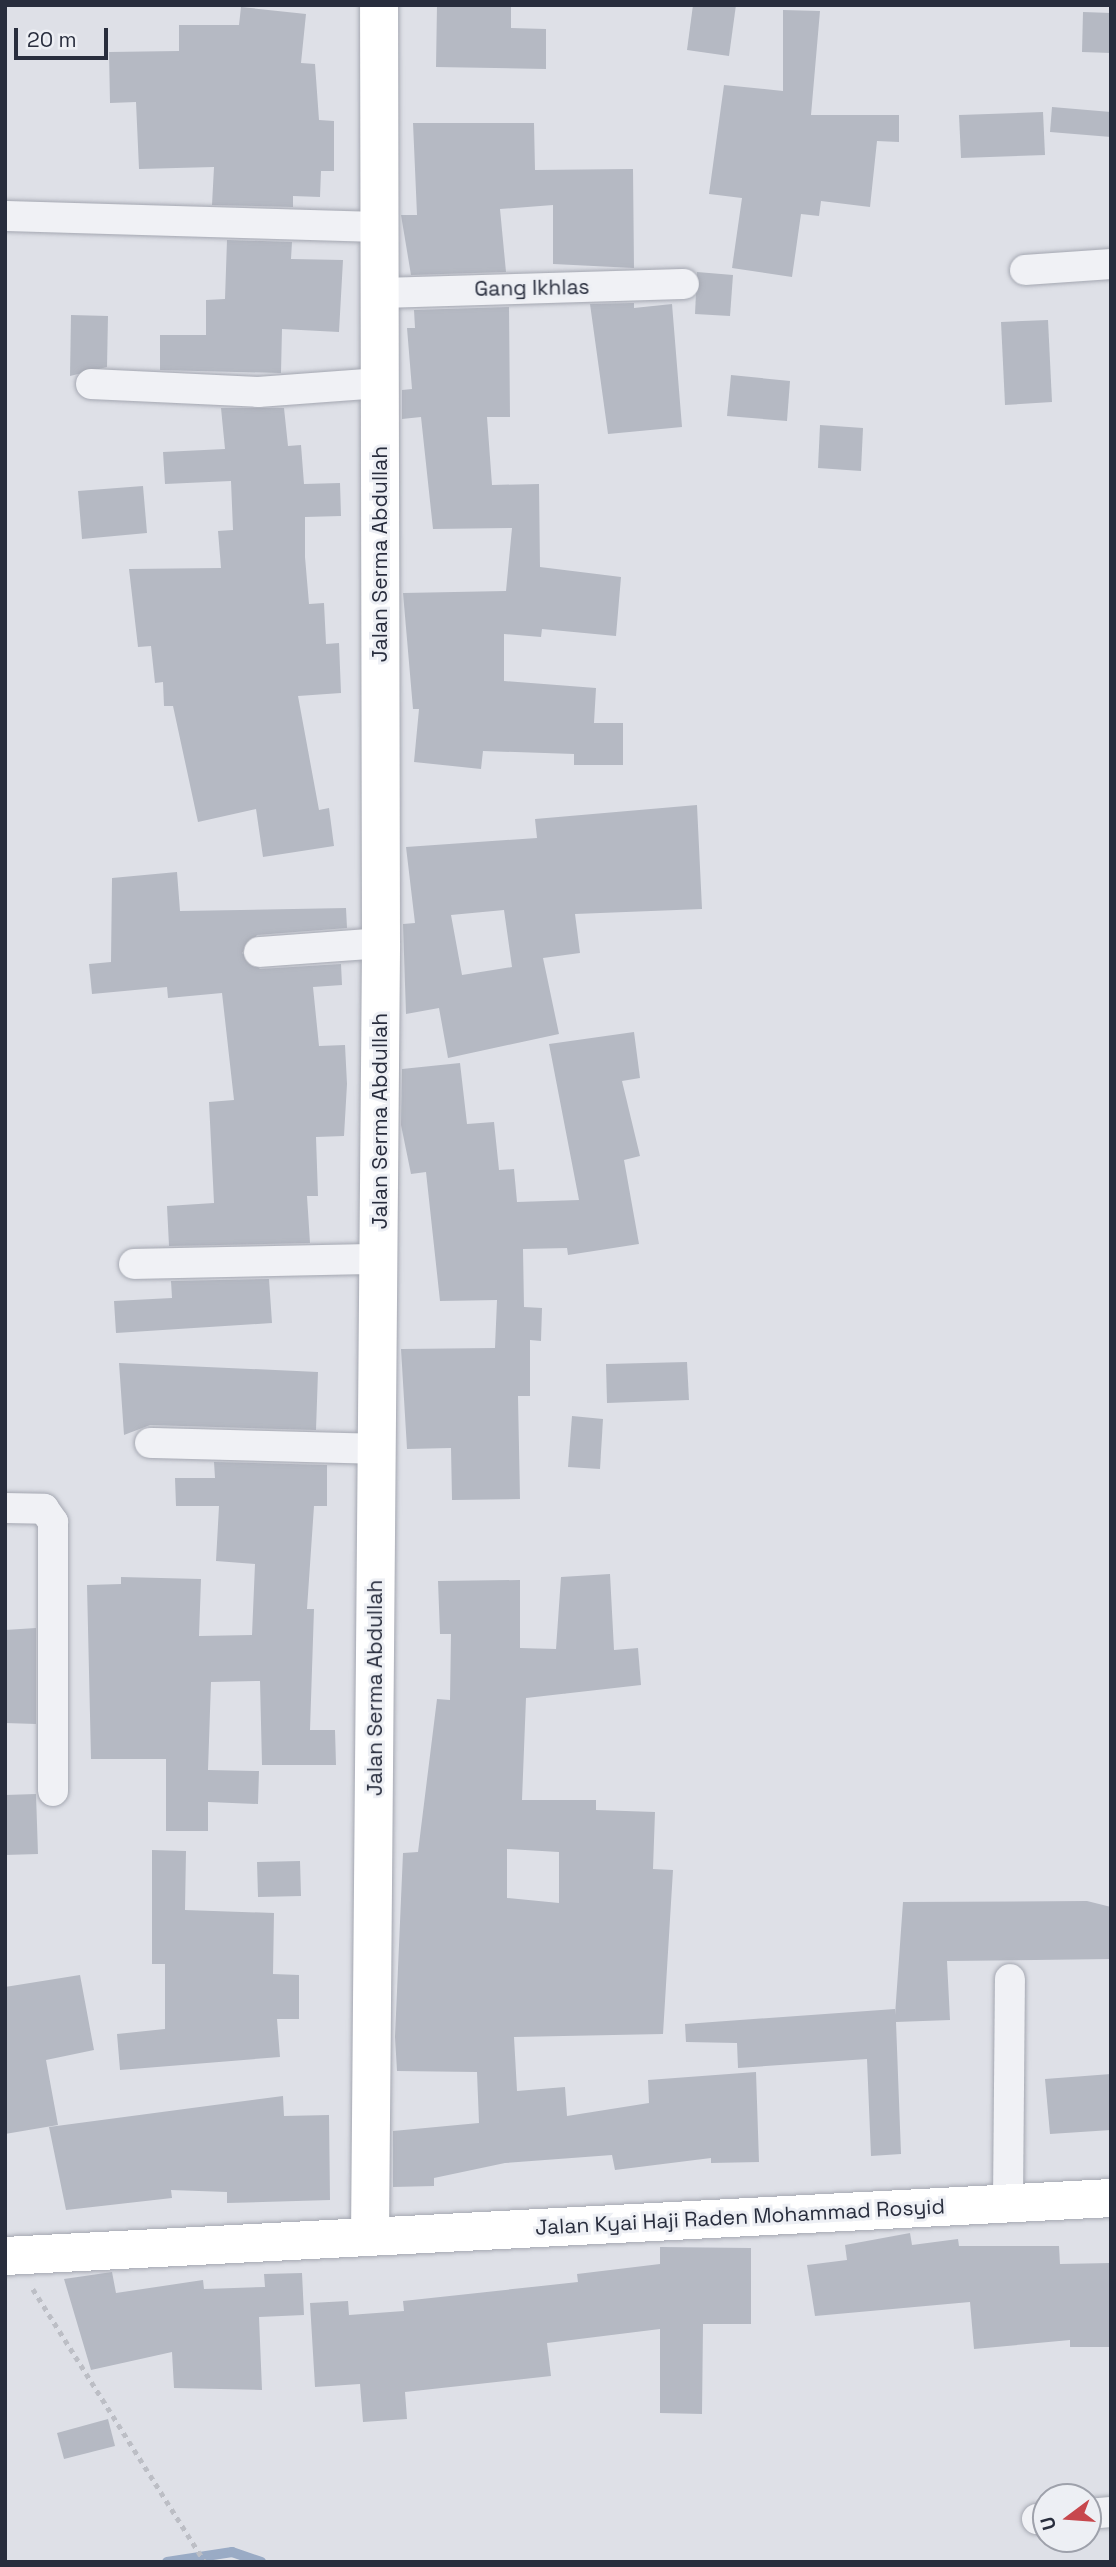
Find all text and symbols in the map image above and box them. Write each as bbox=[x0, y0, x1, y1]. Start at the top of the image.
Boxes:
scale bar bbox=[18, 14, 112, 58]
text: 20 m bbox=[27, 26, 77, 53]
street label: Gang Ikhlas bbox=[474, 274, 590, 302]
street label: Jalan Serma Abdullah bbox=[367, 446, 393, 662]
street label: Jalan Serma Abdullah bbox=[367, 1013, 393, 1229]
street label: Jalan Serma Abdullah bbox=[362, 1580, 388, 1796]
street label: Jalan Kyai Haji Raden Mohammad Rosyid bbox=[535, 2194, 945, 2240]
north arrow bbox=[1032, 2483, 1102, 2553]
text: U bbox=[1034, 2514, 1062, 2533]

